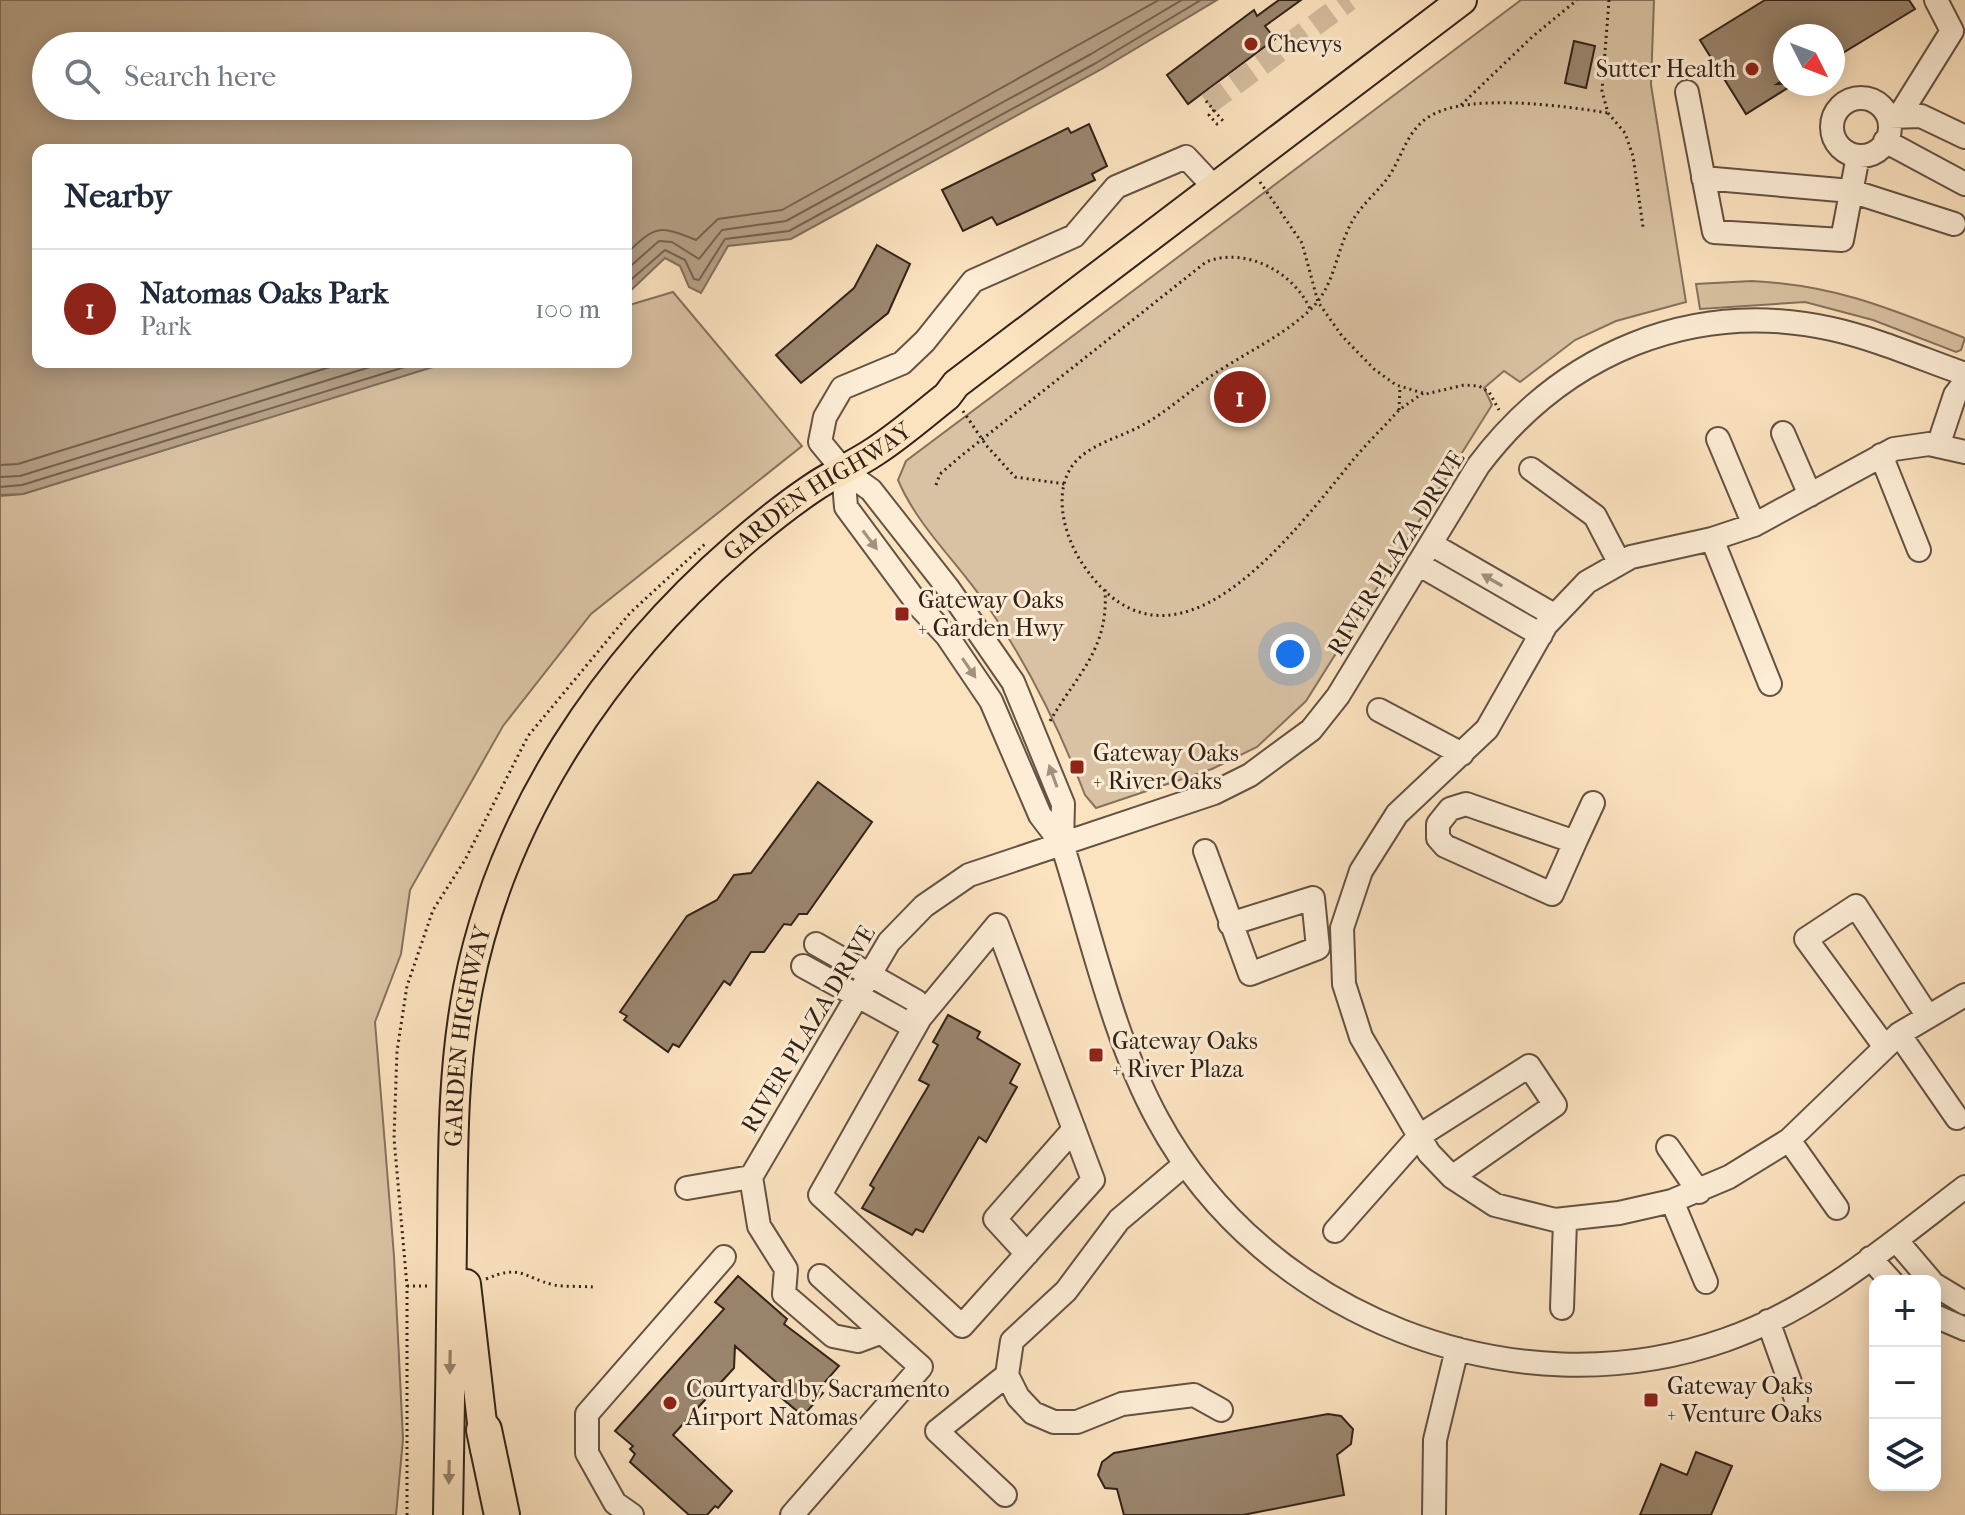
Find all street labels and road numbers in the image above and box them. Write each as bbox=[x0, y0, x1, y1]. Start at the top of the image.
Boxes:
street label: GARDEN HIGHWAY bbox=[718, 416, 918, 566]
street label: RIVER PLAZA DRIVE bbox=[1321, 445, 1471, 661]
street label: RIVER PLAZA DRIVE bbox=[735, 920, 881, 1138]
street label: GARDEN HIGHWAY bbox=[439, 922, 497, 1147]

